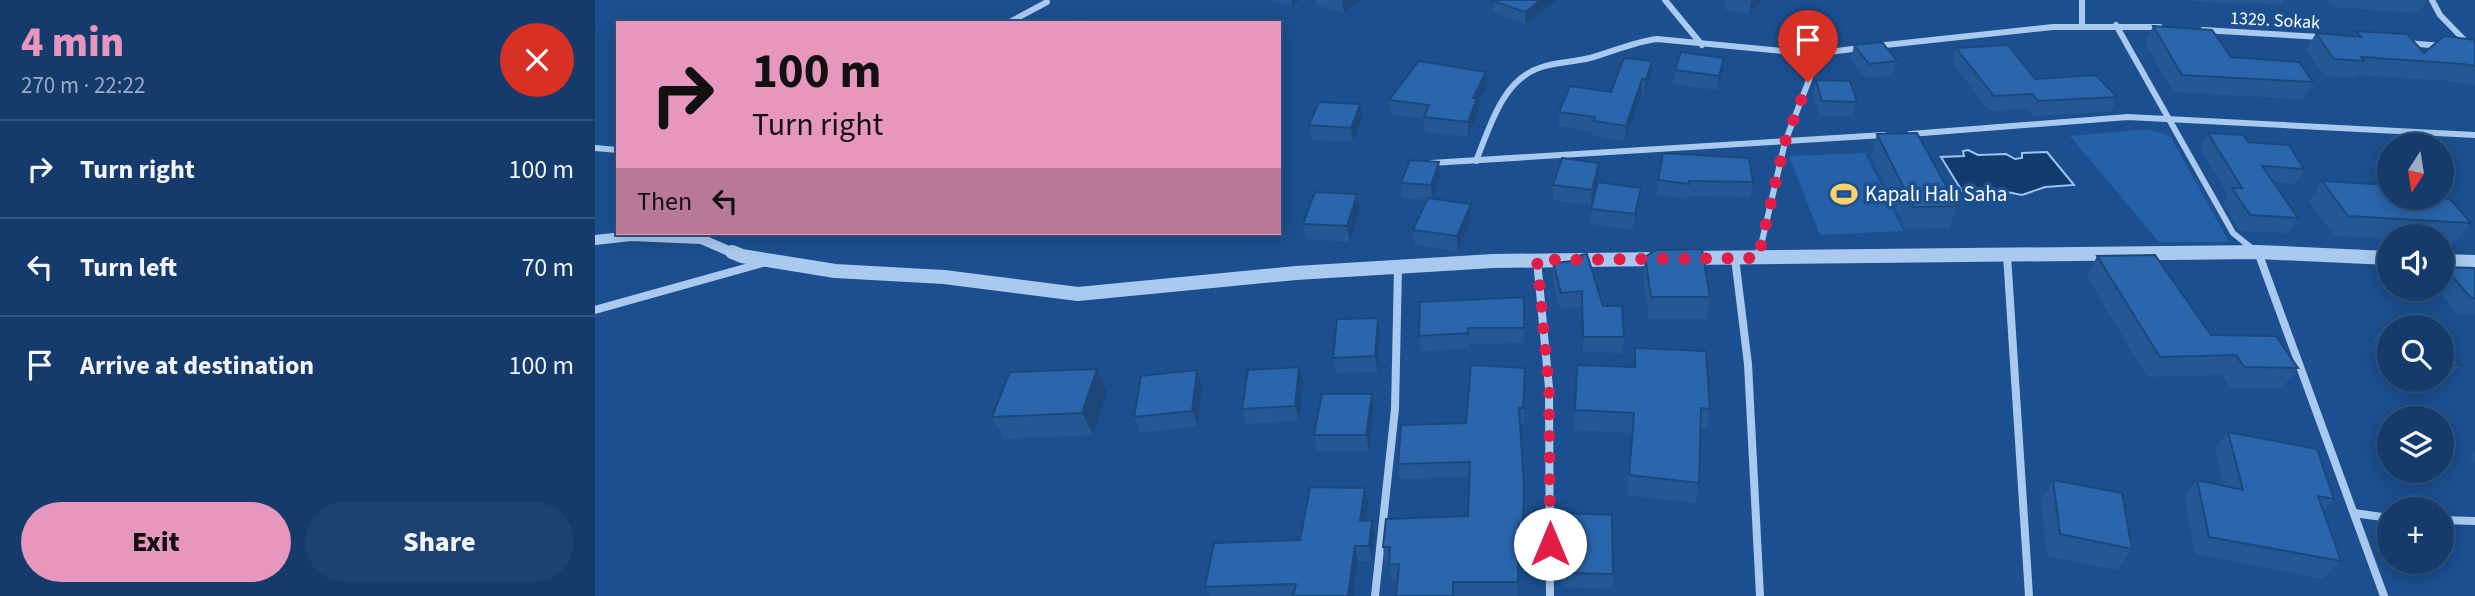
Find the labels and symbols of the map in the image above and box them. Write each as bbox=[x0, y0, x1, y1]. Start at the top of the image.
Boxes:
street label: 1329. Sokak bbox=[2229, 6, 2321, 35]
pin bbox=[1778, 10, 1838, 82]
north arrow bbox=[2377, 133, 2453, 210]
sports icon: Kapalı Halı Saha bbox=[1829, 179, 1859, 209]
place label: Kapalı Halı Saha bbox=[1865, 179, 2007, 209]
position arrow bbox=[1513, 507, 1587, 581]

